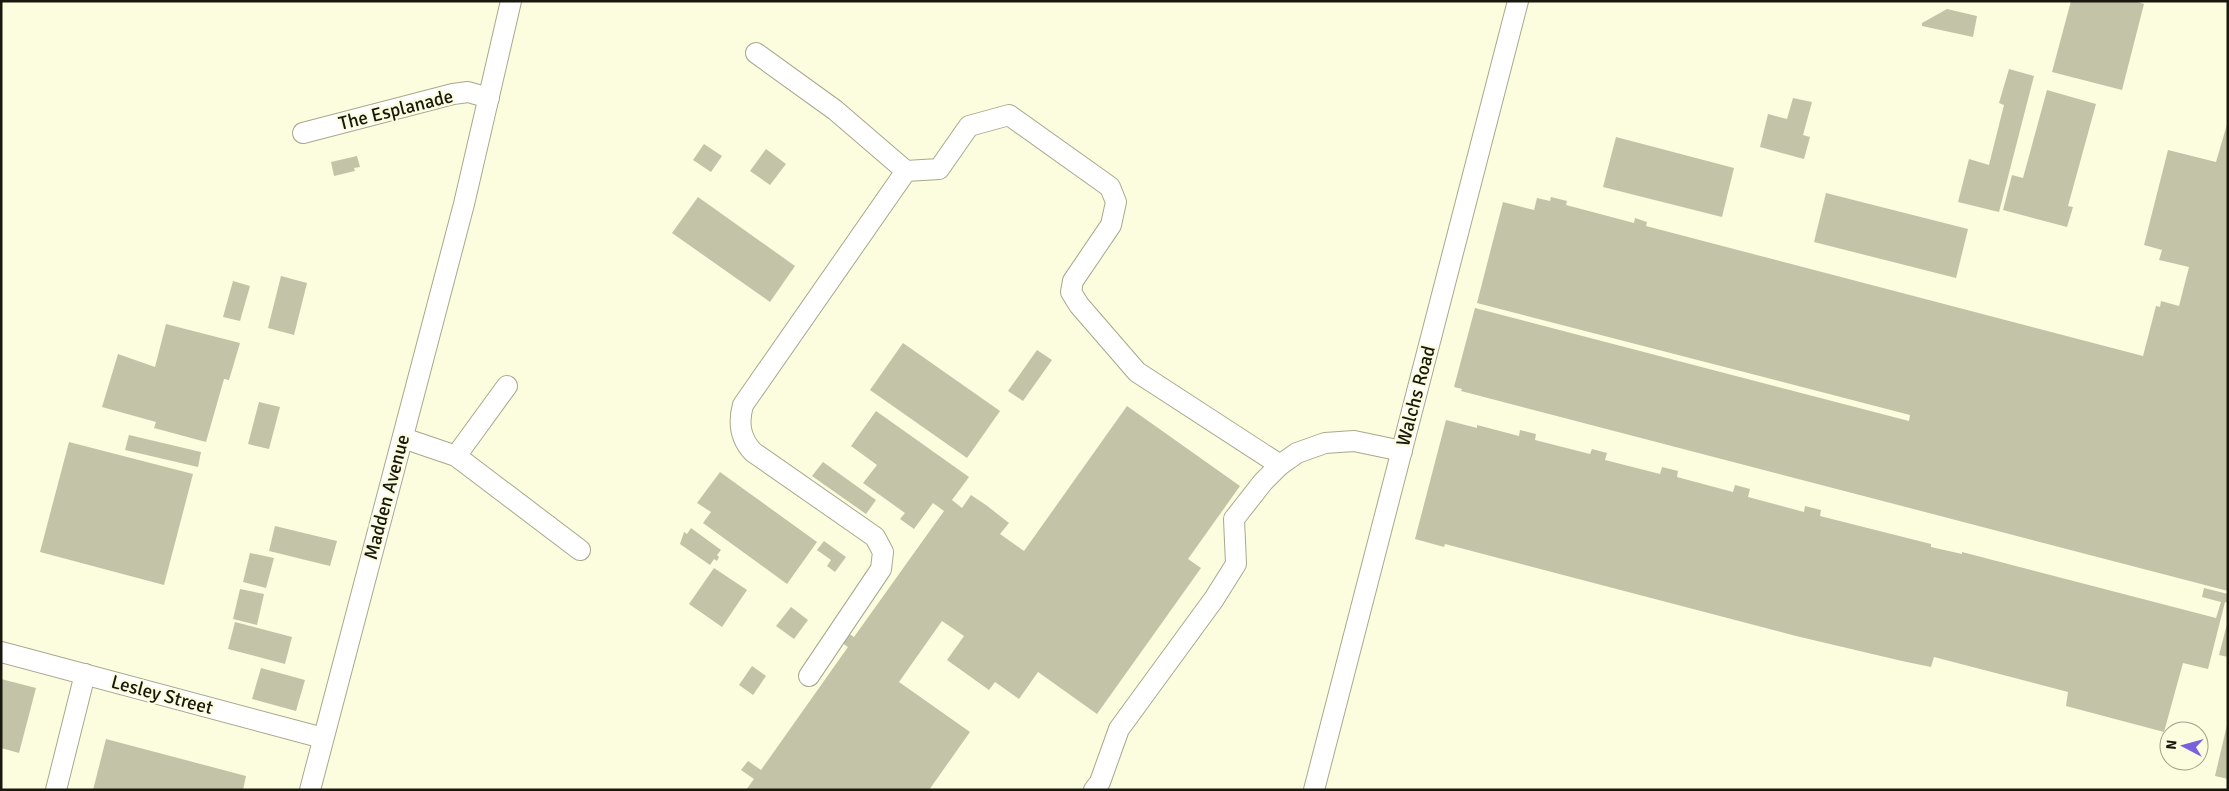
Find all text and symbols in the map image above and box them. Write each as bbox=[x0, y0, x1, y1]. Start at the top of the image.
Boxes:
street label: The Esplanade bbox=[336, 84, 456, 136]
street label: Walchs Road bbox=[1391, 343, 1441, 449]
street label: Madden Avenue bbox=[359, 432, 415, 562]
street label: Lesley Street bbox=[108, 670, 216, 720]
north arrow bbox=[2159, 721, 2209, 771]
text: N bbox=[2163, 739, 2181, 750]

